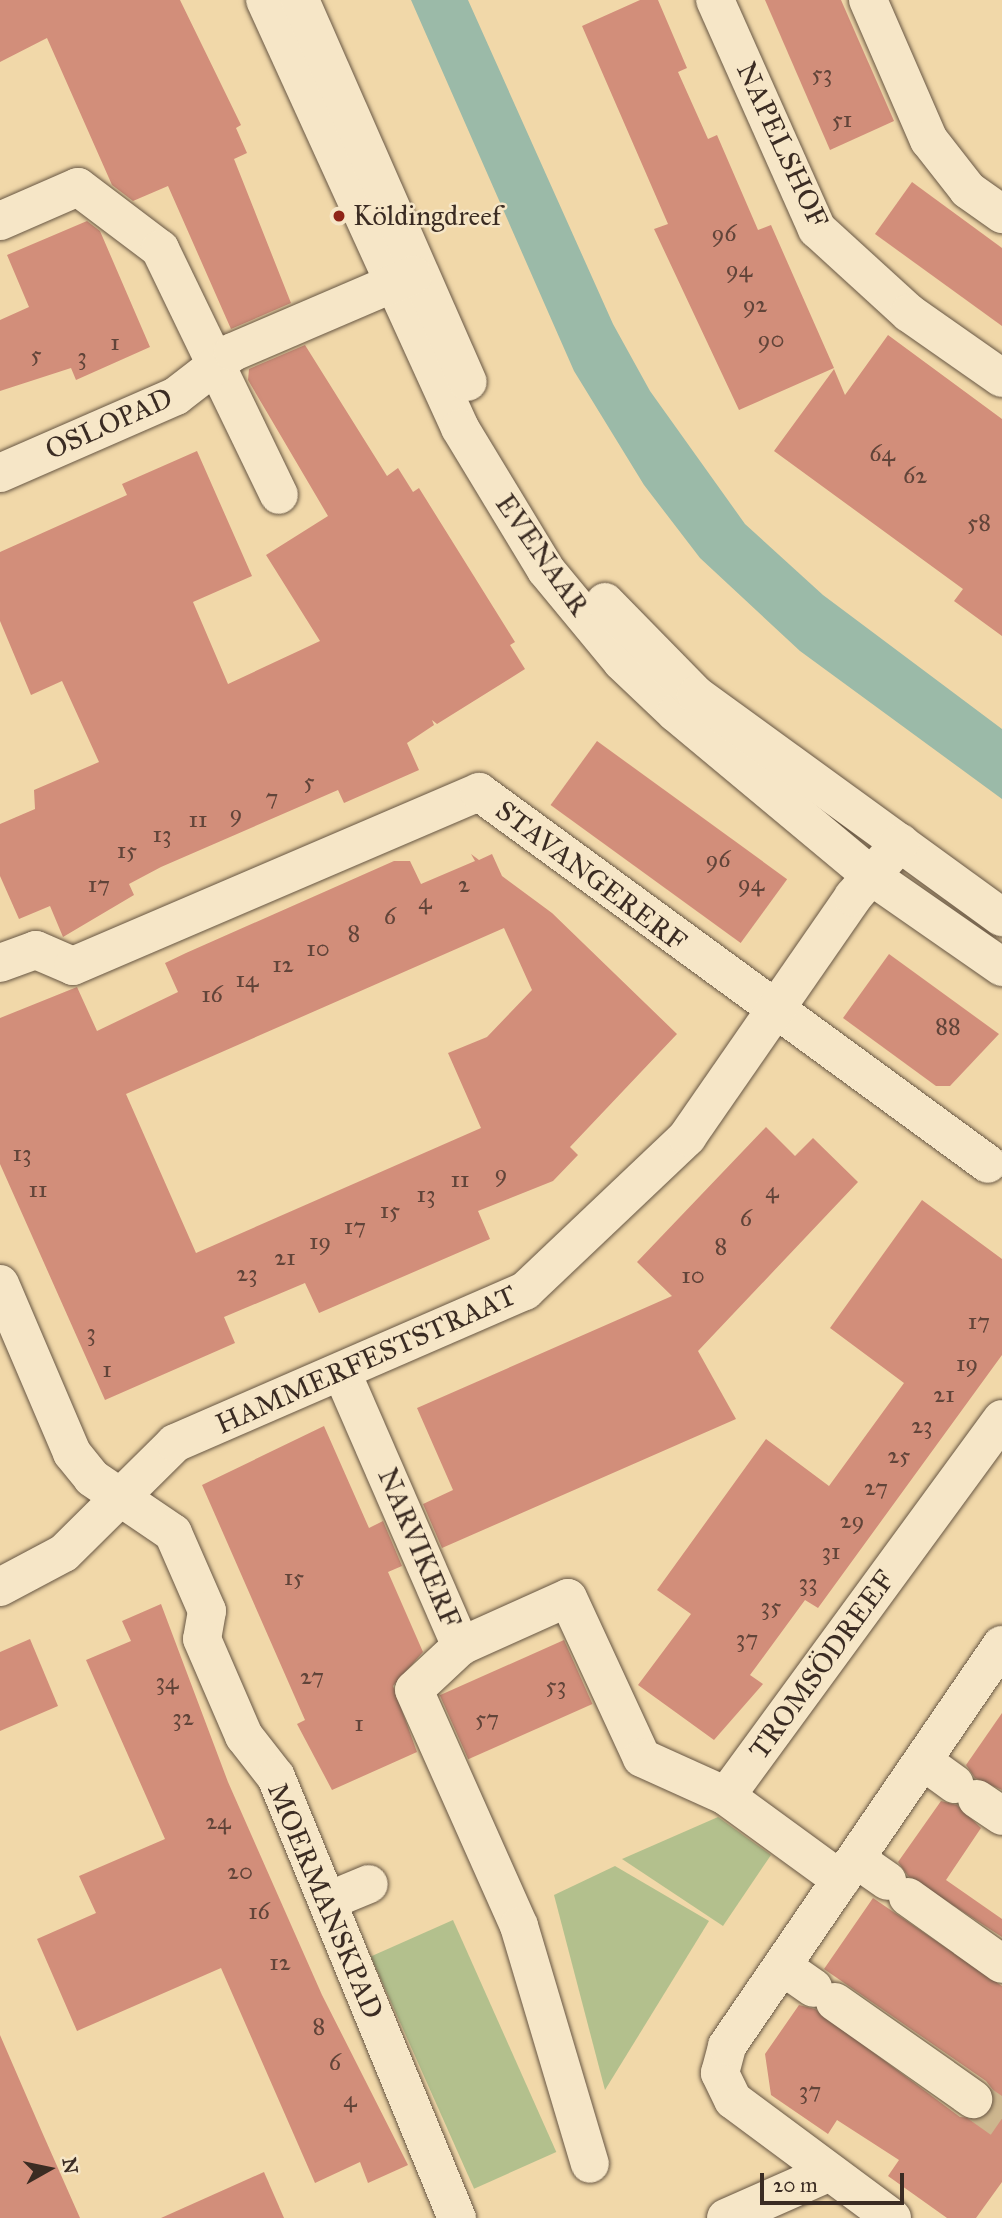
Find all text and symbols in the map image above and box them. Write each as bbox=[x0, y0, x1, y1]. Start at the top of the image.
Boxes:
street label: NAPELSHOF bbox=[729, 57, 835, 233]
house number: 53 bbox=[812, 60, 832, 88]
house number: 51 bbox=[832, 106, 852, 134]
place label: Köldingdreef bbox=[353, 199, 501, 233]
marker: Köldingdreef bbox=[331, 208, 347, 224]
house number: 96 bbox=[711, 220, 737, 248]
house number: 94 bbox=[726, 256, 752, 284]
house number: 92 bbox=[743, 291, 767, 319]
house number: 90 bbox=[758, 326, 784, 354]
house number: 1 bbox=[110, 329, 120, 357]
house number: 5 bbox=[30, 341, 42, 369]
house number: 3 bbox=[77, 343, 87, 371]
street label: OSLOPAD bbox=[40, 381, 178, 467]
house number: 64 bbox=[869, 440, 895, 468]
house number: 62 bbox=[903, 462, 927, 490]
street label: EVENAAR bbox=[488, 488, 596, 622]
house number: 58 bbox=[967, 509, 991, 537]
house number: 5 bbox=[303, 768, 315, 796]
house number: 7 bbox=[266, 784, 278, 812]
street label: STAVANGERERF bbox=[489, 793, 693, 959]
house number: 9 bbox=[230, 800, 242, 828]
house number: 11 bbox=[189, 806, 207, 834]
house number: 13 bbox=[152, 821, 172, 849]
house number: 15 bbox=[117, 837, 137, 865]
house number: 96 bbox=[705, 846, 731, 874]
house number: 94 bbox=[738, 870, 764, 898]
house number: 17 bbox=[88, 871, 110, 899]
house number: 2 bbox=[458, 871, 470, 899]
house number: 4 bbox=[418, 888, 432, 916]
house number: 6 bbox=[384, 903, 396, 931]
house number: 8 bbox=[348, 920, 360, 948]
house number: 10 bbox=[306, 935, 330, 963]
house number: 12 bbox=[272, 951, 294, 979]
house number: 14 bbox=[236, 966, 258, 994]
house number: 16 bbox=[201, 981, 223, 1009]
house number: 88 bbox=[935, 1013, 961, 1041]
house number: 13 bbox=[12, 1140, 32, 1168]
house number: 9 bbox=[495, 1160, 507, 1188]
house number: 11 bbox=[451, 1166, 469, 1194]
house number: 11 bbox=[29, 1176, 47, 1204]
house number: 4 bbox=[765, 1177, 779, 1205]
house number: 13 bbox=[416, 1181, 436, 1209]
house number: 15 bbox=[380, 1197, 400, 1225]
house number: 6 bbox=[740, 1205, 752, 1233]
house number: 17 bbox=[344, 1213, 366, 1241]
house number: 19 bbox=[309, 1228, 331, 1256]
house number: 8 bbox=[715, 1233, 727, 1261]
house number: 21 bbox=[274, 1244, 296, 1272]
house number: 23 bbox=[236, 1260, 258, 1288]
house number: 10 bbox=[681, 1262, 705, 1290]
street label: HAMMERFESTSTRAAT bbox=[211, 1278, 521, 1442]
house number: 17 bbox=[968, 1308, 990, 1336]
house number: 3 bbox=[86, 1319, 96, 1347]
house number: 19 bbox=[956, 1350, 978, 1378]
house number: 1 bbox=[102, 1356, 112, 1384]
house number: 21 bbox=[933, 1381, 955, 1409]
house number: 23 bbox=[911, 1412, 933, 1440]
house number: 25 bbox=[888, 1442, 910, 1470]
street label: NARVIKERF bbox=[370, 1463, 468, 1633]
house number: 27 bbox=[864, 1474, 888, 1502]
house number: 29 bbox=[840, 1507, 864, 1535]
house number: 31 bbox=[821, 1538, 841, 1566]
house number: 15 bbox=[284, 1564, 304, 1592]
street label: TROMSÖDREEF bbox=[742, 1564, 902, 1766]
house number: 33 bbox=[798, 1569, 818, 1597]
house number: 35 bbox=[761, 1593, 781, 1621]
house number: 37 bbox=[736, 1625, 758, 1653]
house number: 27 bbox=[300, 1663, 324, 1691]
house number: 34 bbox=[156, 1668, 178, 1696]
house number: 53 bbox=[546, 1672, 566, 1700]
house number: 32 bbox=[172, 1704, 194, 1732]
house number: 57 bbox=[475, 1705, 499, 1733]
house number: 1 bbox=[354, 1710, 364, 1738]
street label: MOERMANSKPAD bbox=[260, 1778, 390, 2024]
house number: 24 bbox=[205, 1808, 231, 1836]
house number: 20 bbox=[227, 1858, 253, 1886]
house number: 16 bbox=[248, 1898, 270, 1926]
house number: 12 bbox=[269, 1949, 291, 1977]
house number: 8 bbox=[313, 2013, 325, 2041]
house number: 6 bbox=[329, 2049, 341, 2077]
house number: 37 bbox=[799, 2077, 821, 2105]
house number: 4 bbox=[343, 2086, 357, 2114]
north arrow bbox=[14, 2134, 84, 2204]
text: N bbox=[58, 2156, 83, 2175]
scale bar bbox=[764, 2158, 908, 2202]
text: 20 m bbox=[773, 2172, 818, 2198]

